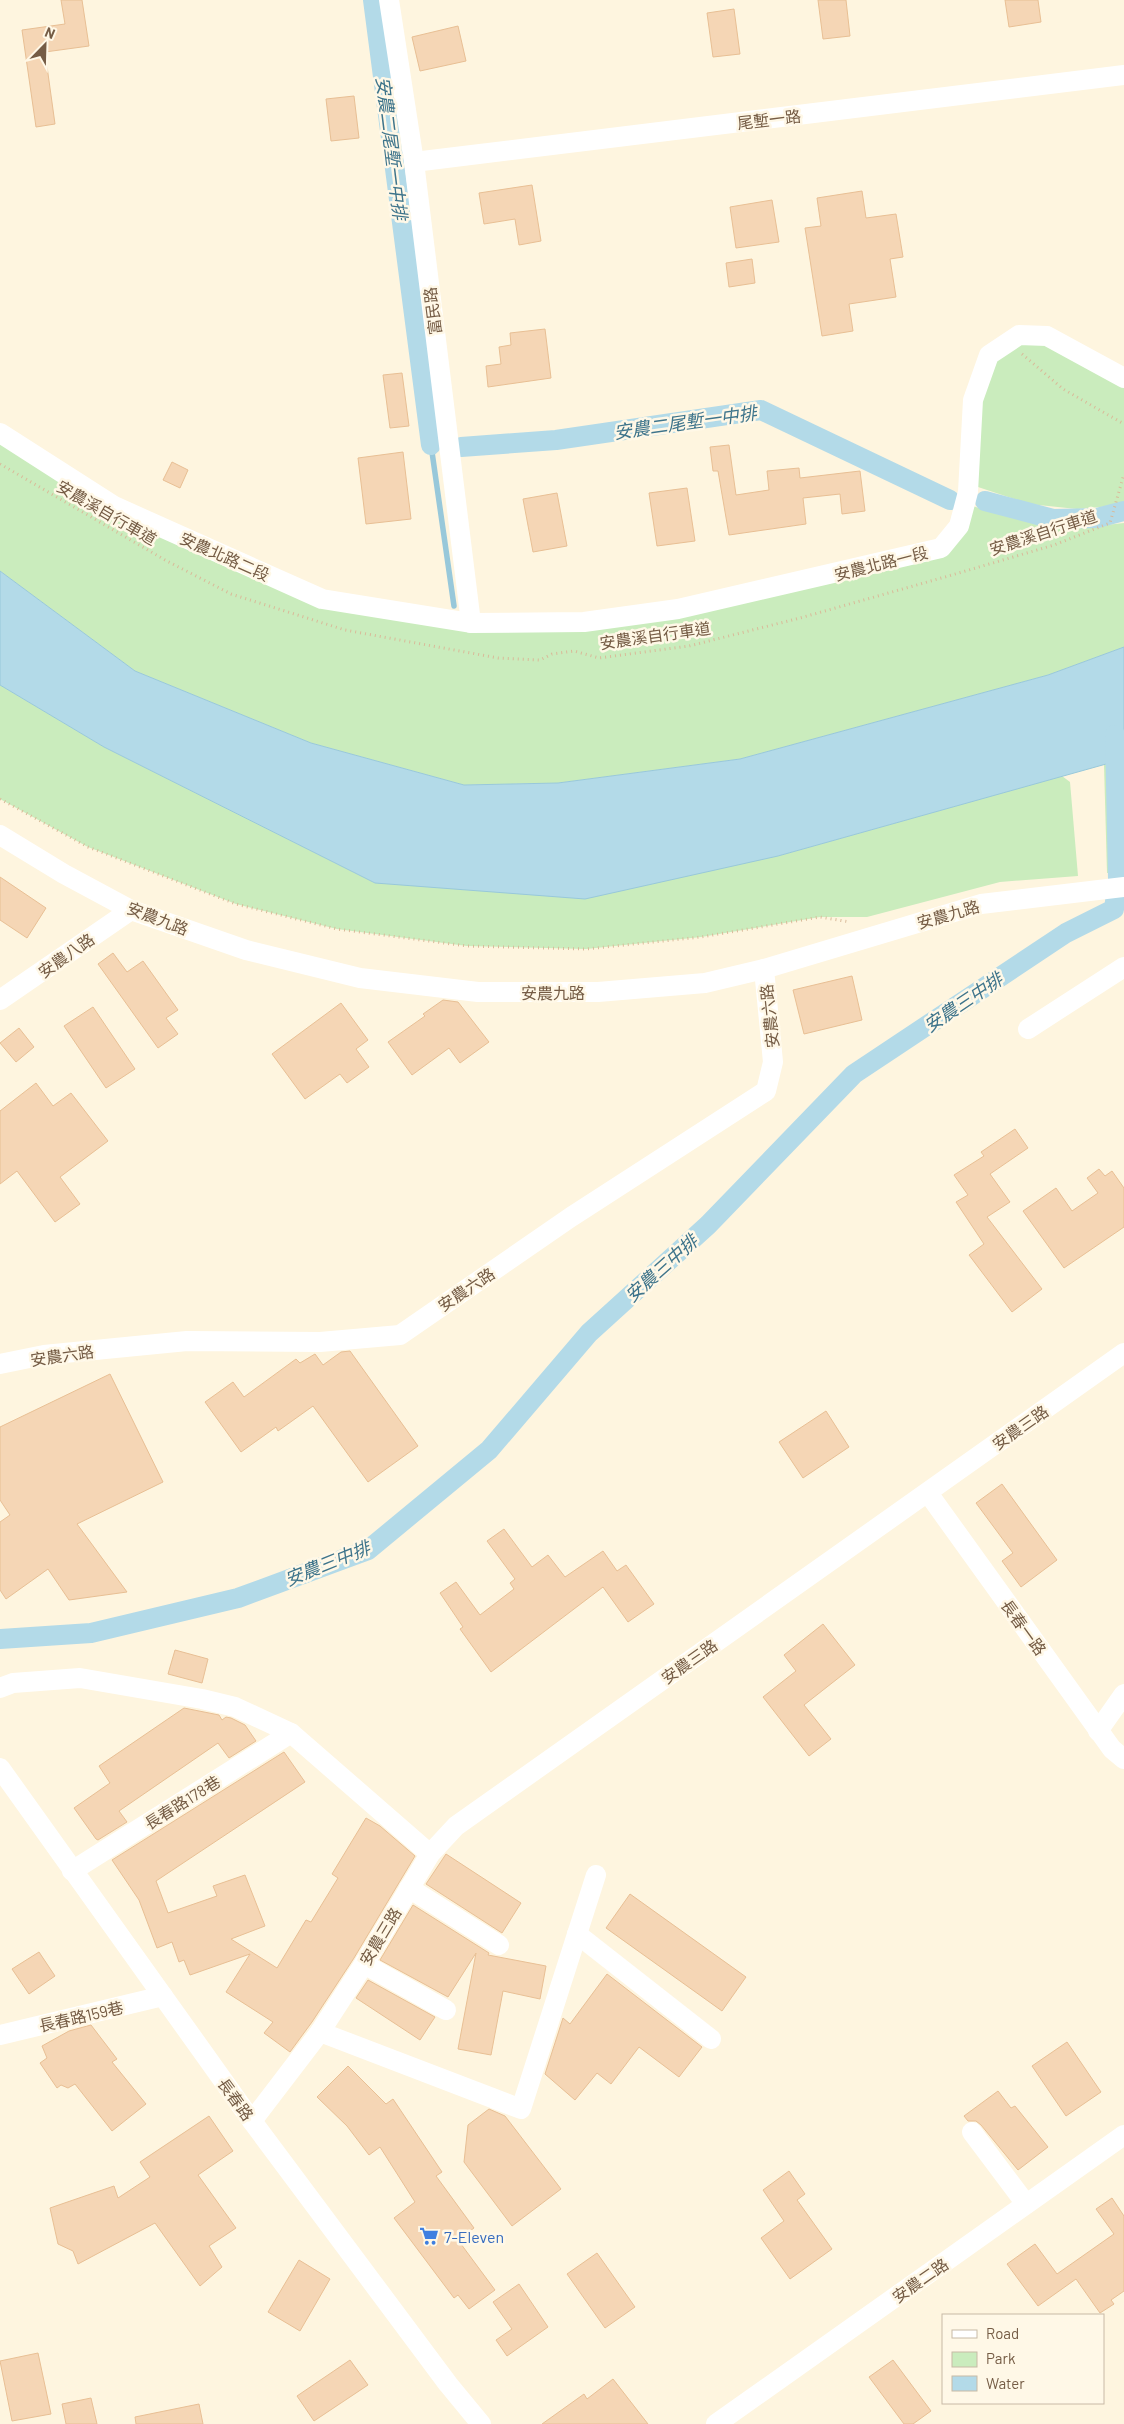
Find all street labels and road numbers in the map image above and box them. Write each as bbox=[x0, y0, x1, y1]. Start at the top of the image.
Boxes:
street label: 尾塹一路 bbox=[736, 106, 802, 132]
street label: 富民路 bbox=[420, 286, 444, 336]
street label: 安農溪自行車道 bbox=[54, 476, 160, 548]
street label: 安農溪自行車道 bbox=[987, 506, 1099, 558]
street label: 安農北路二段 bbox=[177, 528, 273, 584]
street label: 安農北路一段 bbox=[832, 542, 930, 584]
street label: 安農溪自行車道 bbox=[598, 618, 712, 652]
street label: 安農九路 bbox=[915, 896, 981, 932]
street label: 安農九路 bbox=[125, 898, 191, 938]
street label: 安農八路 bbox=[34, 929, 98, 981]
street label: 安農九路 bbox=[521, 983, 585, 1002]
street label: 安農六路 bbox=[756, 983, 782, 1049]
street label: 安農六路 bbox=[434, 1263, 498, 1315]
street label: 安農六路 bbox=[29, 1341, 95, 1369]
street label: 安農三路 bbox=[988, 1401, 1052, 1453]
street label: 長春一路 bbox=[998, 1596, 1050, 1658]
street label: 安農三路 bbox=[657, 1635, 721, 1687]
street label: 長春路178巷 bbox=[141, 1771, 223, 1833]
street label: 安農三路 bbox=[355, 1904, 405, 1968]
street label: 長春路159巷 bbox=[37, 1997, 125, 2035]
street label: 長春路 bbox=[214, 2074, 258, 2124]
street label: 安農二路 bbox=[888, 2254, 952, 2306]

